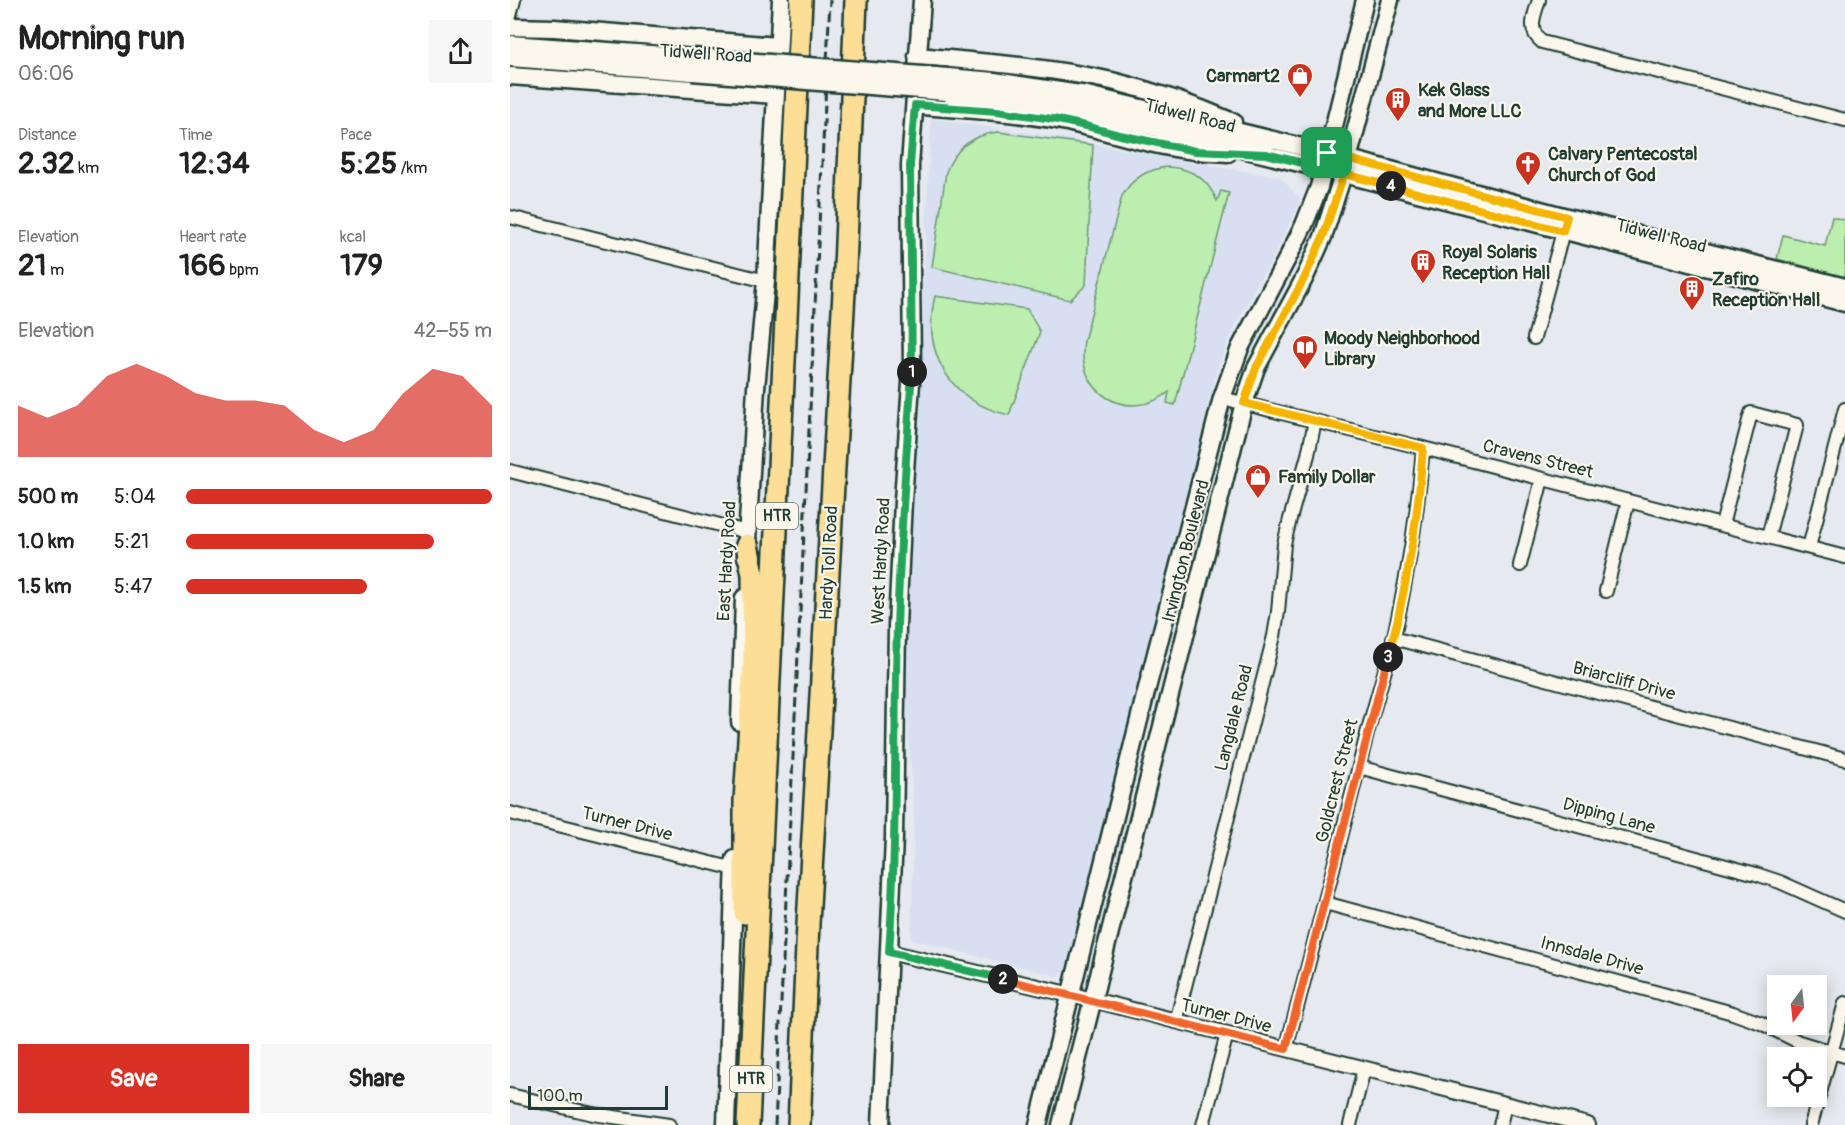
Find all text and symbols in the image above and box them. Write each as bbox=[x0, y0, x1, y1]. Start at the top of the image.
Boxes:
text: Morning run bbox=[18, 18, 185, 59]
button: share bbox=[429, 20, 492, 83]
street label: Tidwell Road bbox=[659, 39, 753, 69]
text: 06:06 bbox=[18, 61, 74, 86]
shop icon: Carmart2 bbox=[1285, 61, 1315, 99]
place label: Carmart2 bbox=[1206, 65, 1280, 88]
place label: Kek Glass and More LLC bbox=[1418, 79, 1522, 123]
building icon: Kek Glass and More LLC bbox=[1383, 85, 1413, 123]
street label: Tidwell Road bbox=[1142, 94, 1238, 138]
text: Distance bbox=[18, 125, 77, 145]
text: Time bbox=[179, 125, 212, 145]
text: Pace bbox=[340, 125, 372, 145]
pin bbox=[1301, 127, 1352, 178]
icon: arrive bbox=[1310, 136, 1343, 169]
place label: Calvary Pentecostal Church of God bbox=[1548, 143, 1698, 187]
text: 2.32 bbox=[18, 145, 75, 182]
text: 12:34 bbox=[179, 145, 250, 182]
text: 5:25 bbox=[340, 145, 397, 182]
church icon: Calvary Pentecostal Church of God bbox=[1513, 149, 1543, 187]
text: km bbox=[75, 158, 99, 178]
text: /km bbox=[397, 158, 427, 178]
pin: 4 bbox=[1376, 171, 1406, 201]
text: 4 bbox=[1386, 176, 1396, 196]
street label: Tidwell Road bbox=[1613, 214, 1709, 258]
text: Elevation bbox=[18, 227, 79, 247]
text: Heart rate bbox=[179, 227, 246, 247]
text: kcal bbox=[340, 227, 366, 247]
place label: Royal Solaris Reception Hall bbox=[1442, 241, 1550, 285]
text: 21 bbox=[18, 247, 47, 284]
text: 166 bbox=[179, 247, 226, 284]
text: 179 bbox=[340, 247, 383, 284]
building icon: Royal Solaris Reception Hall bbox=[1408, 247, 1438, 285]
text: m bbox=[47, 260, 64, 280]
text: bpm bbox=[226, 260, 259, 280]
place label: Zafiro Reception Hall bbox=[1712, 268, 1820, 312]
building icon: Zafiro Reception Hall bbox=[1677, 274, 1707, 312]
text: Elevation bbox=[18, 318, 94, 343]
text: 42–55 m bbox=[414, 318, 492, 343]
place label: Moody Neighborhood Library bbox=[1324, 327, 1480, 371]
library icon: Moody Neighborhood Library bbox=[1290, 333, 1320, 371]
pin: 1 bbox=[897, 357, 927, 387]
text: 1 bbox=[909, 362, 915, 382]
street label: Cravens Street bbox=[1480, 434, 1596, 484]
shop icon: Family Dollar bbox=[1243, 462, 1273, 500]
place label: Family Dollar bbox=[1278, 466, 1376, 489]
street label: Irvington Boulevard bbox=[1157, 477, 1215, 625]
text: 500 m bbox=[18, 484, 78, 509]
text: 5:04 bbox=[114, 484, 155, 509]
street label: West Hardy Road bbox=[866, 497, 896, 625]
street label: East Hardy Road bbox=[712, 500, 742, 622]
road number: HTR bbox=[756, 503, 798, 529]
street label: Hardy Toll Road bbox=[815, 505, 843, 621]
text: 1.0 km bbox=[18, 529, 74, 554]
text: 5:21 bbox=[114, 529, 149, 554]
text: 1.5 km bbox=[18, 574, 71, 599]
text: 5:47 bbox=[114, 574, 152, 599]
pin: 3 bbox=[1373, 642, 1403, 672]
text: 3 bbox=[1384, 647, 1392, 667]
street label: Briarcliff Drive bbox=[1570, 656, 1678, 706]
street label: Langdale Road bbox=[1210, 662, 1258, 774]
street label: Goldcrest Street bbox=[1311, 716, 1364, 845]
street label: Dipping Lane bbox=[1560, 793, 1658, 839]
street label: Turner Drive bbox=[579, 802, 675, 846]
street label: Innsdale Drive bbox=[1538, 931, 1646, 981]
pin: 2 bbox=[988, 964, 1018, 994]
text: 2 bbox=[999, 969, 1007, 989]
north arrow bbox=[1767, 975, 1827, 1035]
map controls bbox=[1767, 975, 1827, 1107]
street label: Turner Drive bbox=[1178, 994, 1274, 1038]
button: Save bbox=[18, 1044, 249, 1113]
button: Share bbox=[261, 1044, 492, 1113]
button: locate bbox=[1767, 1047, 1827, 1107]
road number: HTR bbox=[730, 1066, 772, 1092]
scale bar bbox=[528, 1083, 668, 1110]
text: 100 m bbox=[537, 1086, 583, 1106]

